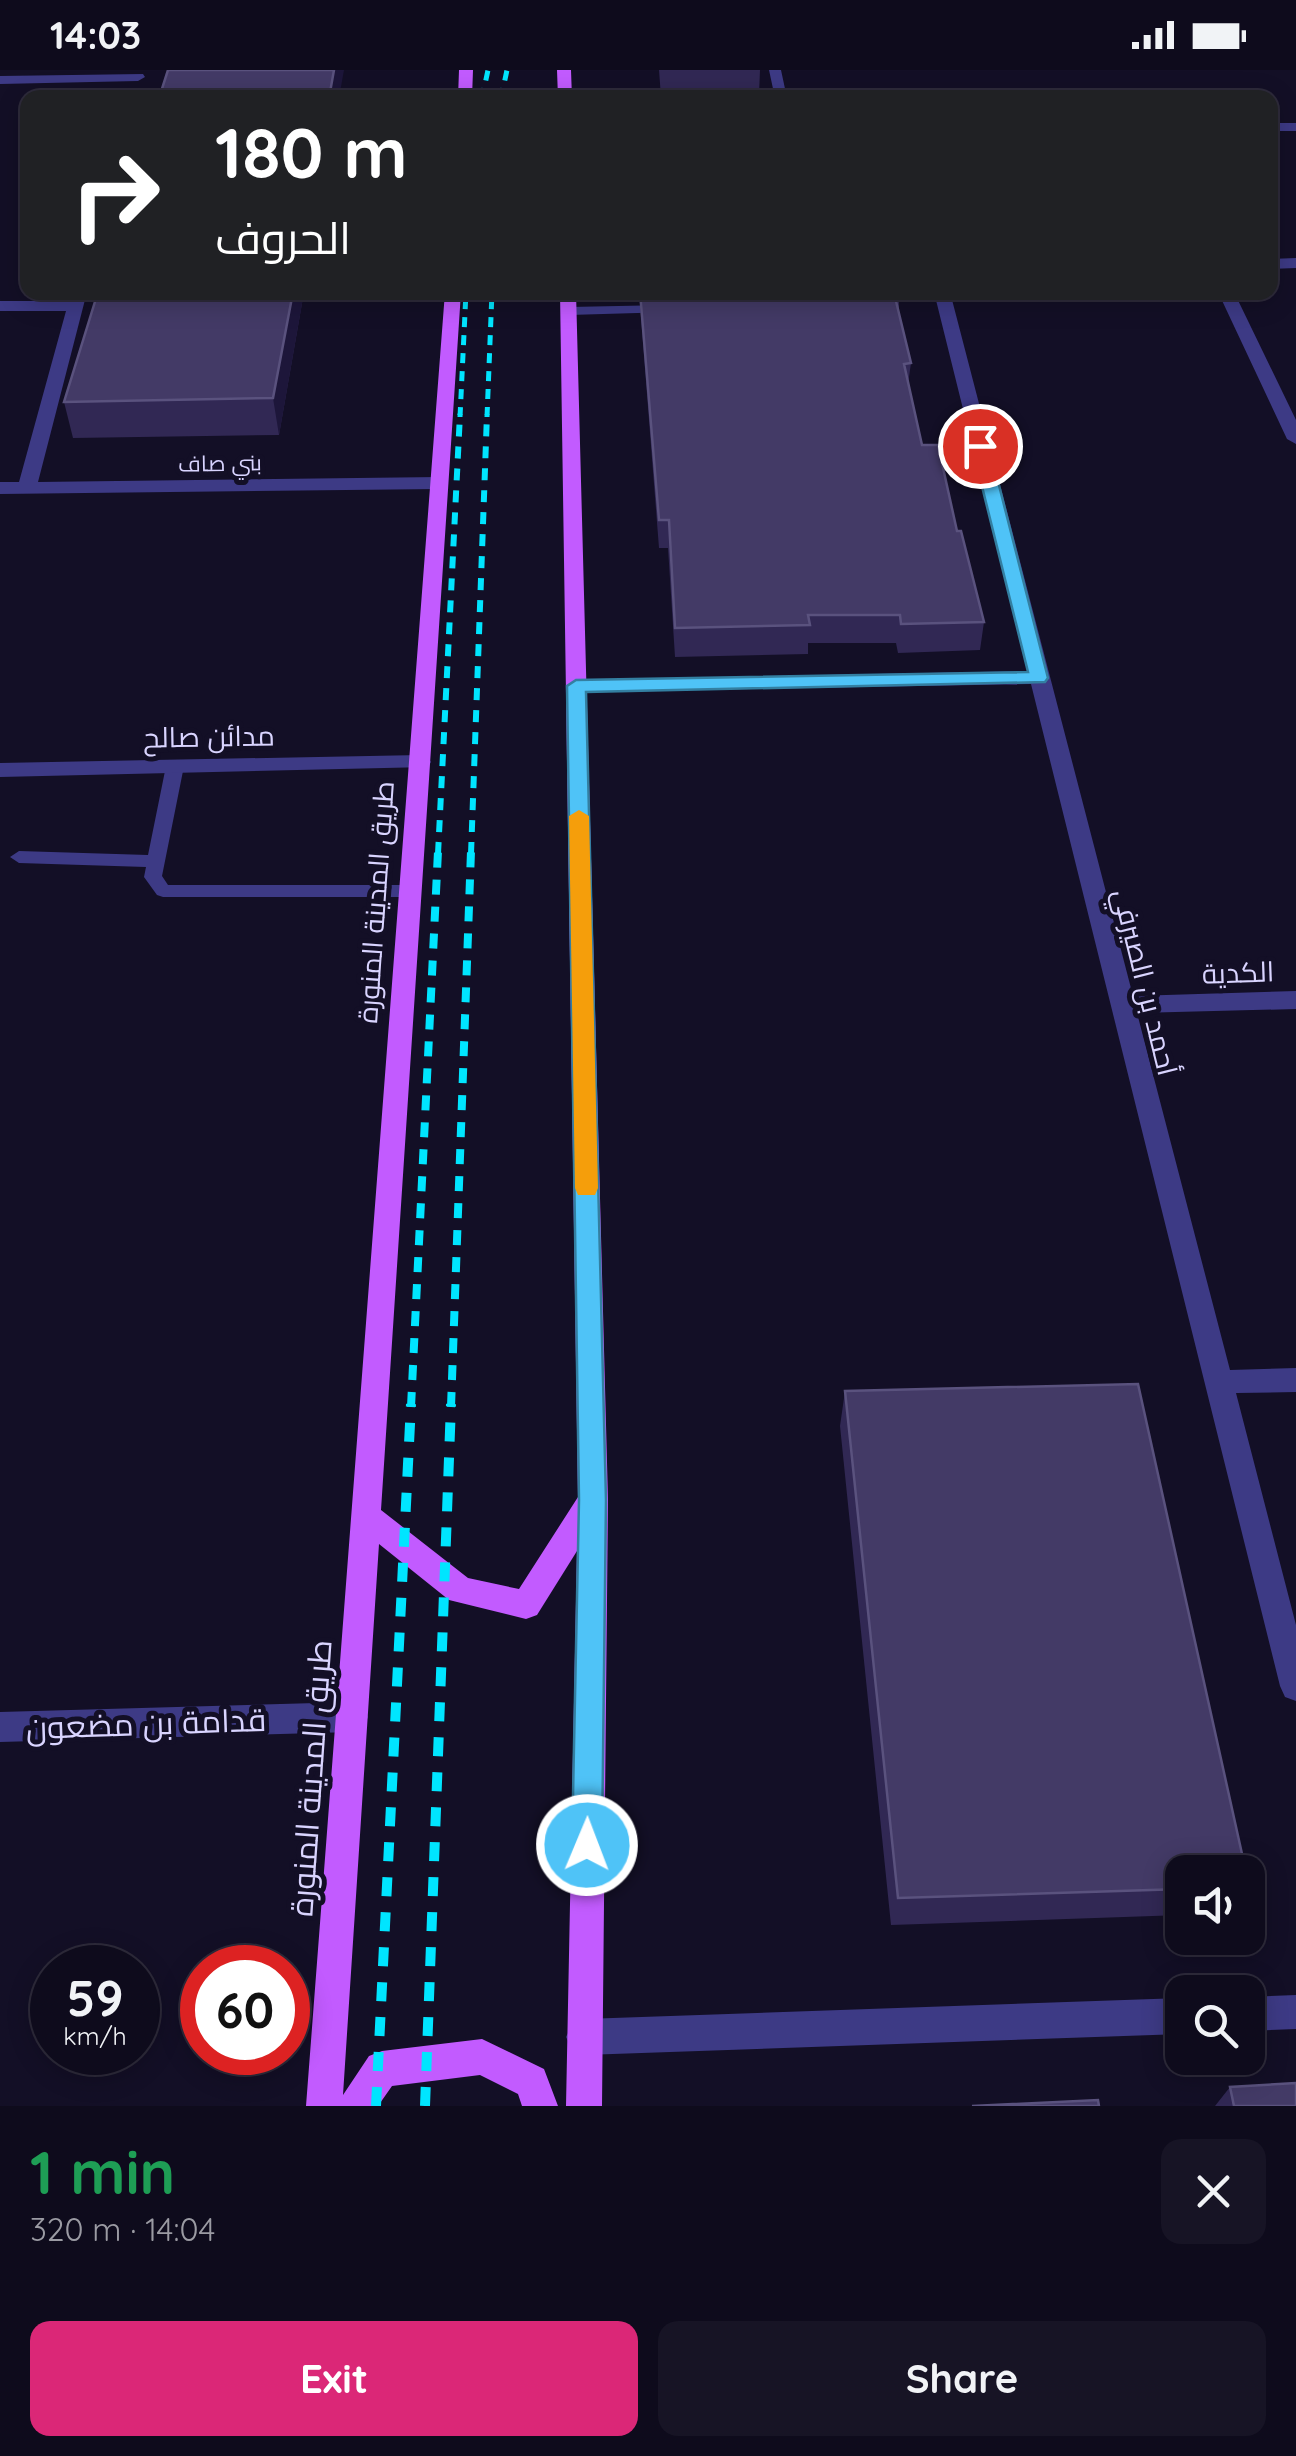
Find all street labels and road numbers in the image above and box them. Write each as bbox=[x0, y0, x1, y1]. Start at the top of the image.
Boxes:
street label: بني صاف bbox=[178, 448, 262, 481]
street label: مدائن صالح bbox=[143, 717, 275, 757]
street label: طريق المدينة المنورة bbox=[349, 780, 401, 1024]
street label: أحمد بن الصيرفي bbox=[1101, 885, 1186, 1080]
street label: الكدية bbox=[1201, 953, 1275, 991]
street label: طريق المدينة المنورة bbox=[280, 1638, 341, 1918]
street label: قدامة بن مضعون bbox=[25, 1699, 267, 1747]

